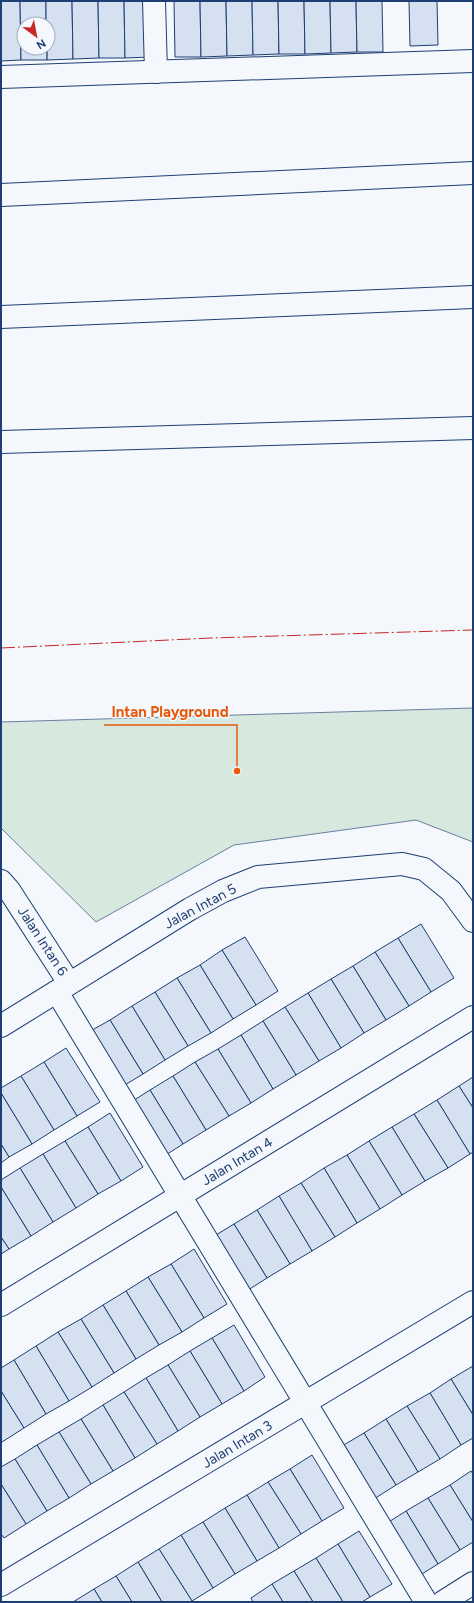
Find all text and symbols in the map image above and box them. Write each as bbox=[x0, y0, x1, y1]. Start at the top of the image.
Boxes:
north arrow bbox=[16, 16, 56, 56]
text: N bbox=[34, 36, 48, 52]
callout: Intan Playground bbox=[104, 698, 237, 725]
text: Intan Playground bbox=[111, 703, 229, 721]
street label: Jalan Intan 5 bbox=[161, 880, 239, 933]
street label: Jalan Intan 6 bbox=[14, 903, 71, 979]
street label: Jalan Intan 4 bbox=[199, 1133, 276, 1189]
street label: Jalan Intan 3 bbox=[199, 1417, 275, 1472]

